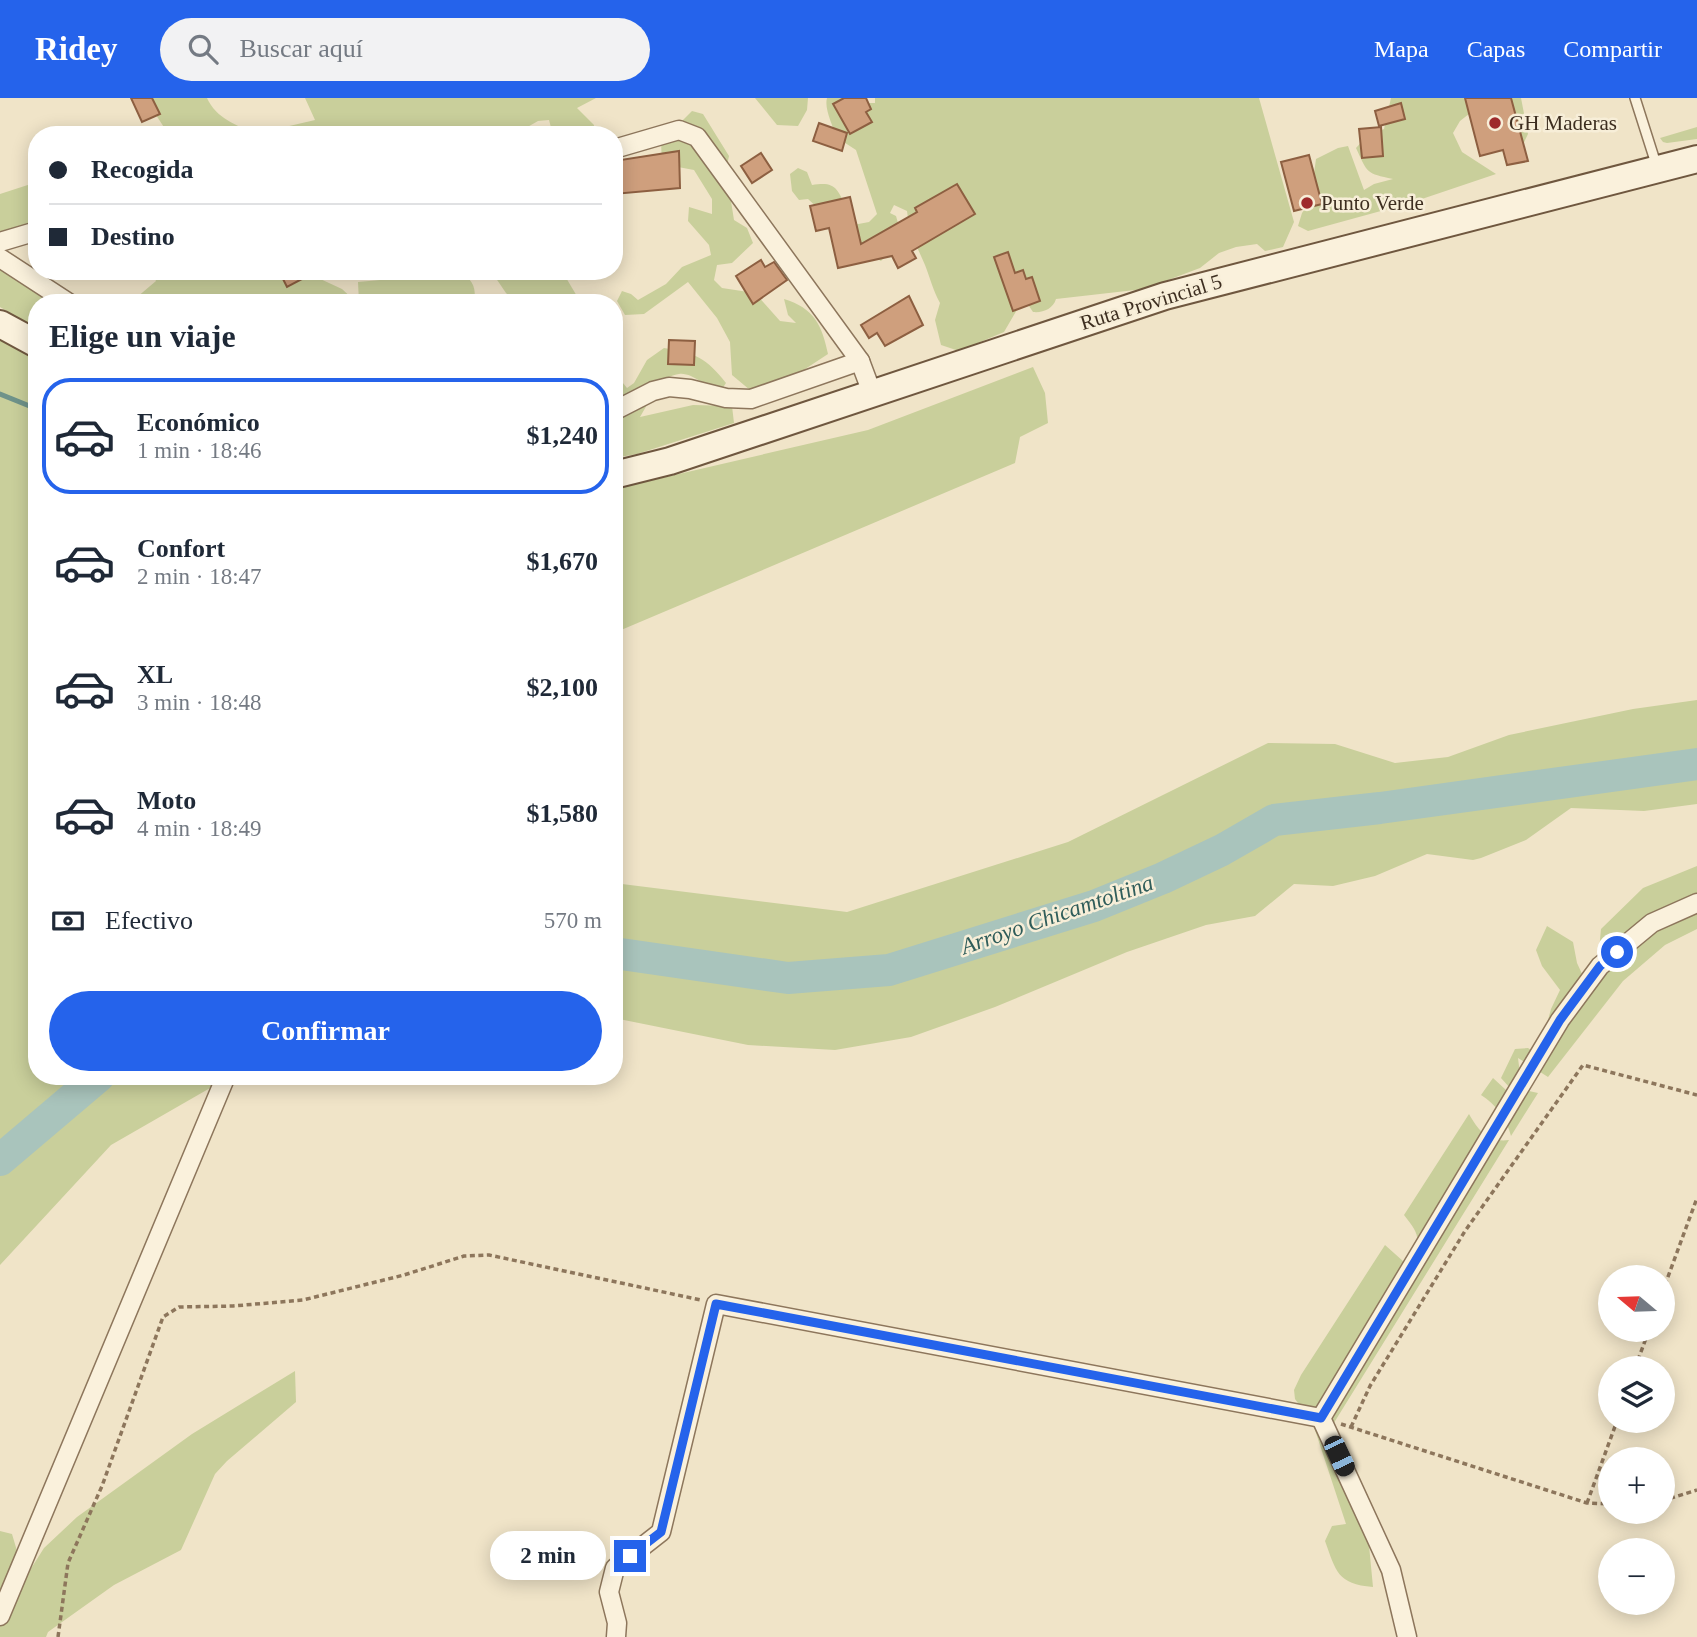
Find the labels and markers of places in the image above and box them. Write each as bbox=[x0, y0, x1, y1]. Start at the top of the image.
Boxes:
place label: GH Maderas bbox=[1509, 111, 1617, 135]
marker: GH Maderas bbox=[1487, 115, 1503, 131]
place label: Punto Verde bbox=[1321, 191, 1424, 215]
marker: Punto Verde bbox=[1299, 195, 1315, 211]

